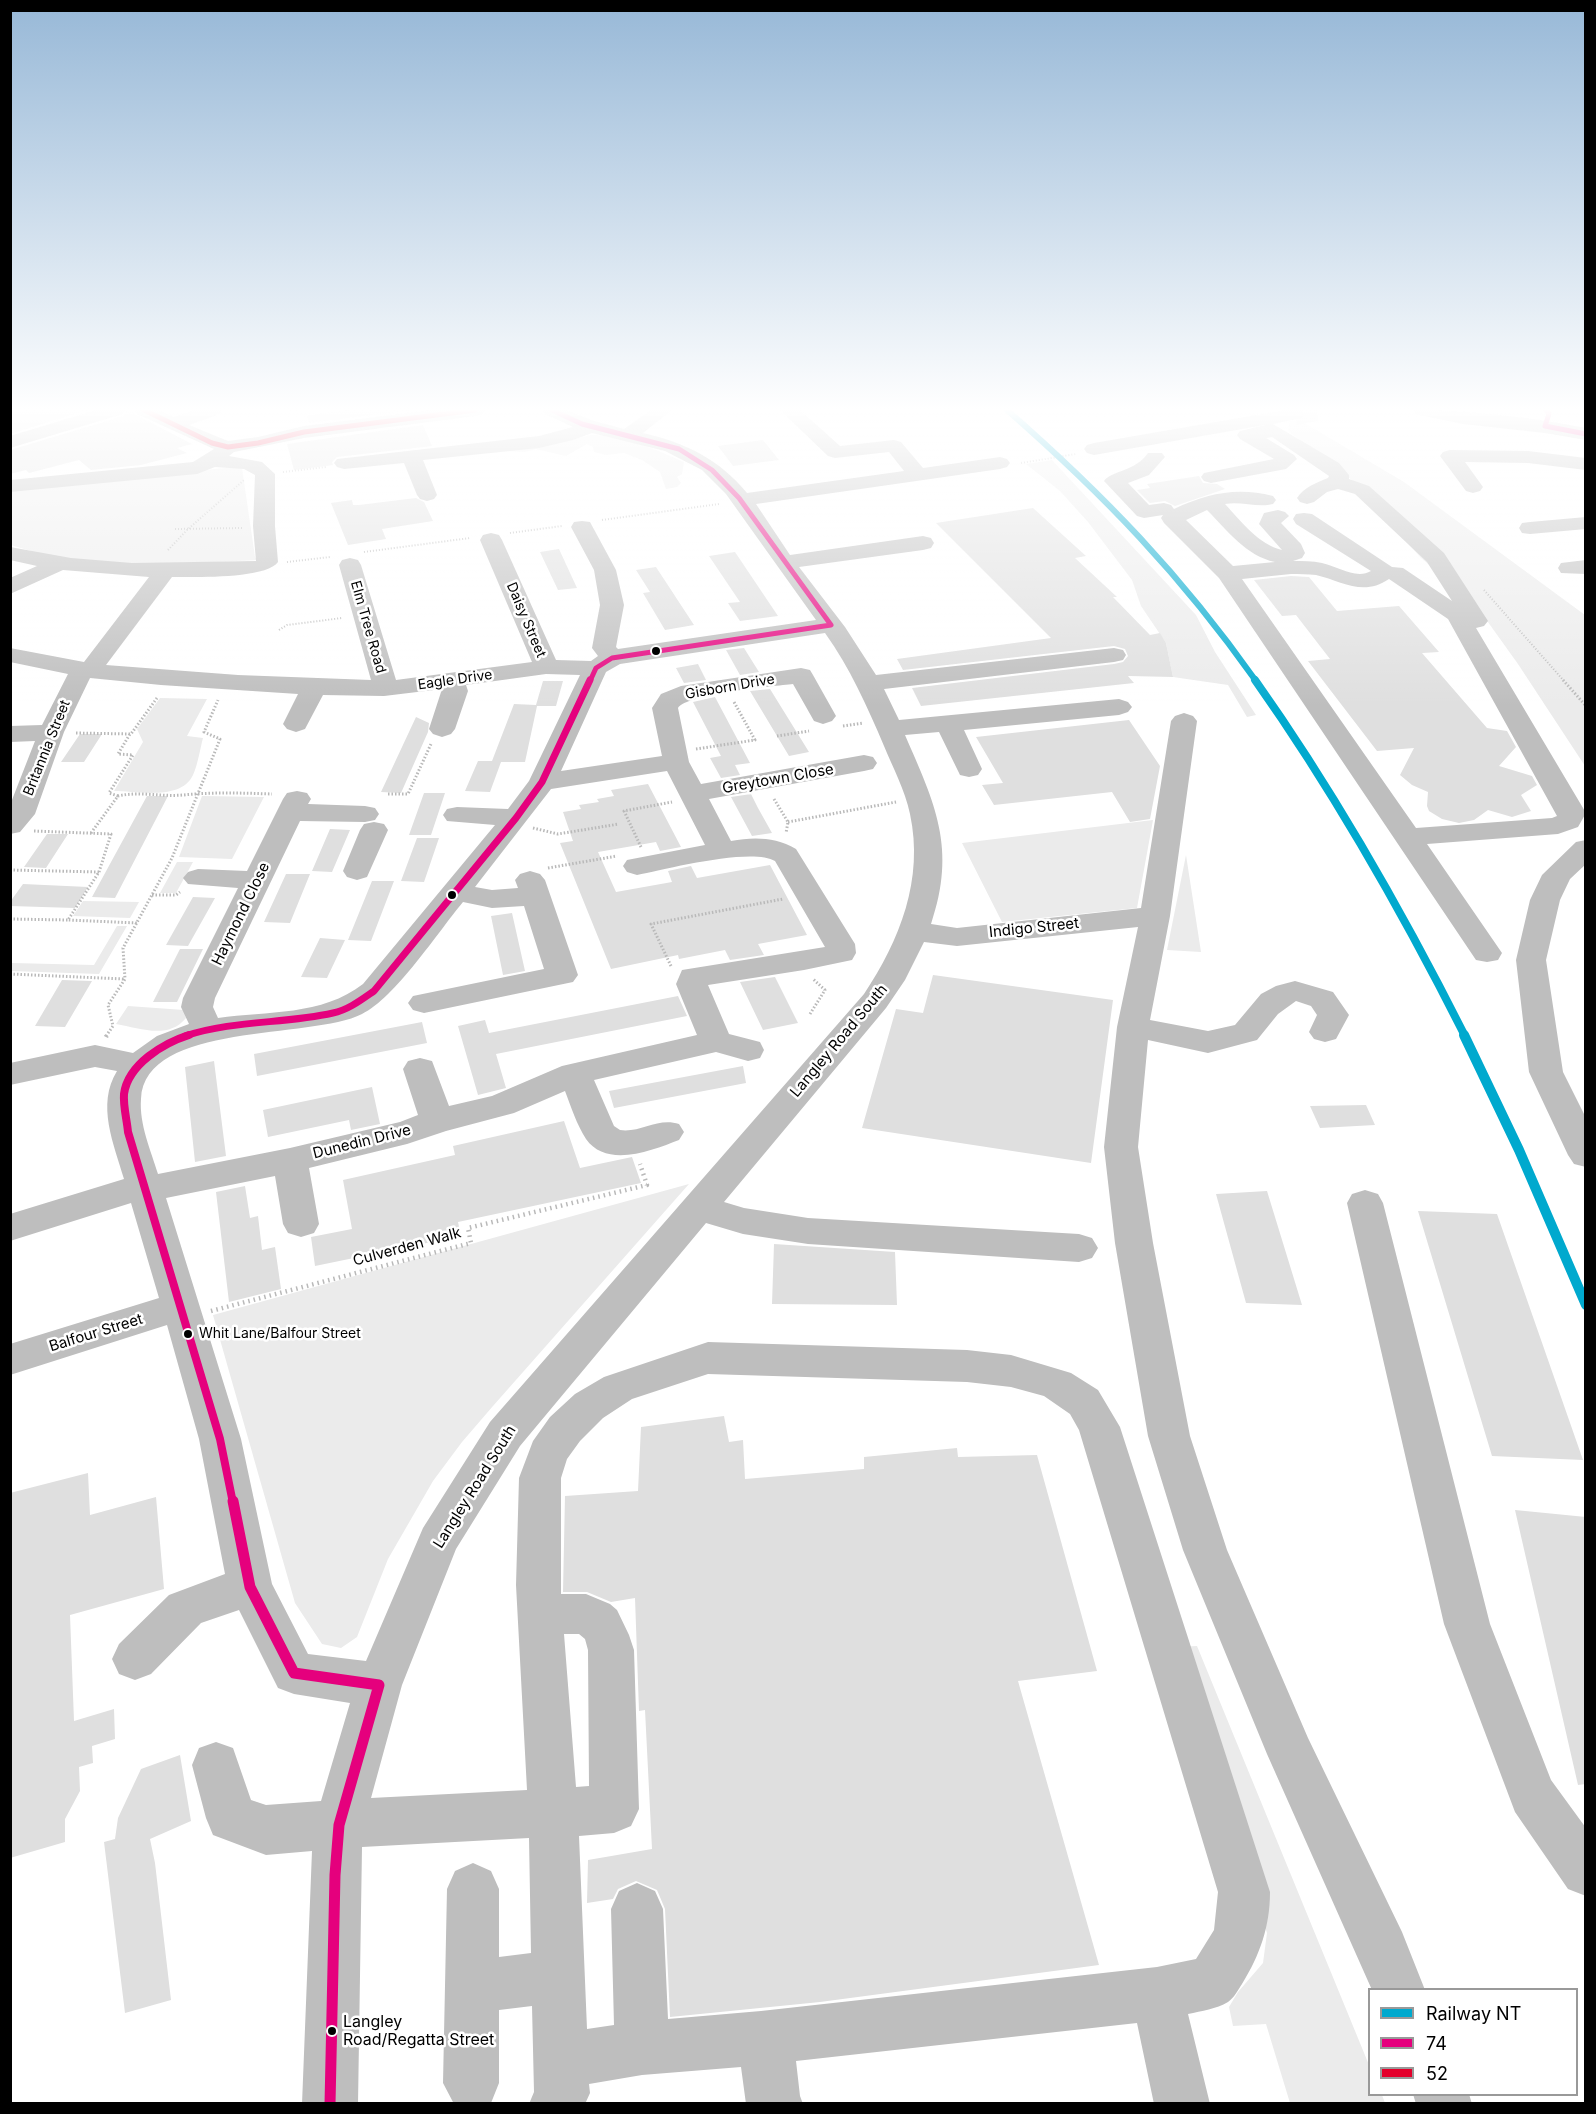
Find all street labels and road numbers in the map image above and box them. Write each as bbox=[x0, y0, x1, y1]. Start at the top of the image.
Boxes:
street label: Elm Tree Road bbox=[347, 579, 389, 675]
street label: Daisy Street bbox=[503, 580, 549, 660]
street label: Eagle Drive bbox=[417, 666, 493, 694]
street label: Gisborn Drive bbox=[684, 671, 776, 703]
street label: Britannia Street bbox=[20, 698, 74, 798]
street label: Greytown Close bbox=[721, 760, 835, 798]
street label: Haymond Close bbox=[208, 860, 274, 968]
street label: Indigo Street bbox=[988, 914, 1080, 942]
street label: Langley Road South bbox=[787, 981, 891, 1101]
street label: Dunedin Drive bbox=[311, 1121, 413, 1163]
street label: Culverden Walk bbox=[351, 1224, 463, 1270]
street label: Balfour Street bbox=[47, 1310, 145, 1356]
street label: Langley Road South bbox=[430, 1422, 520, 1552]

